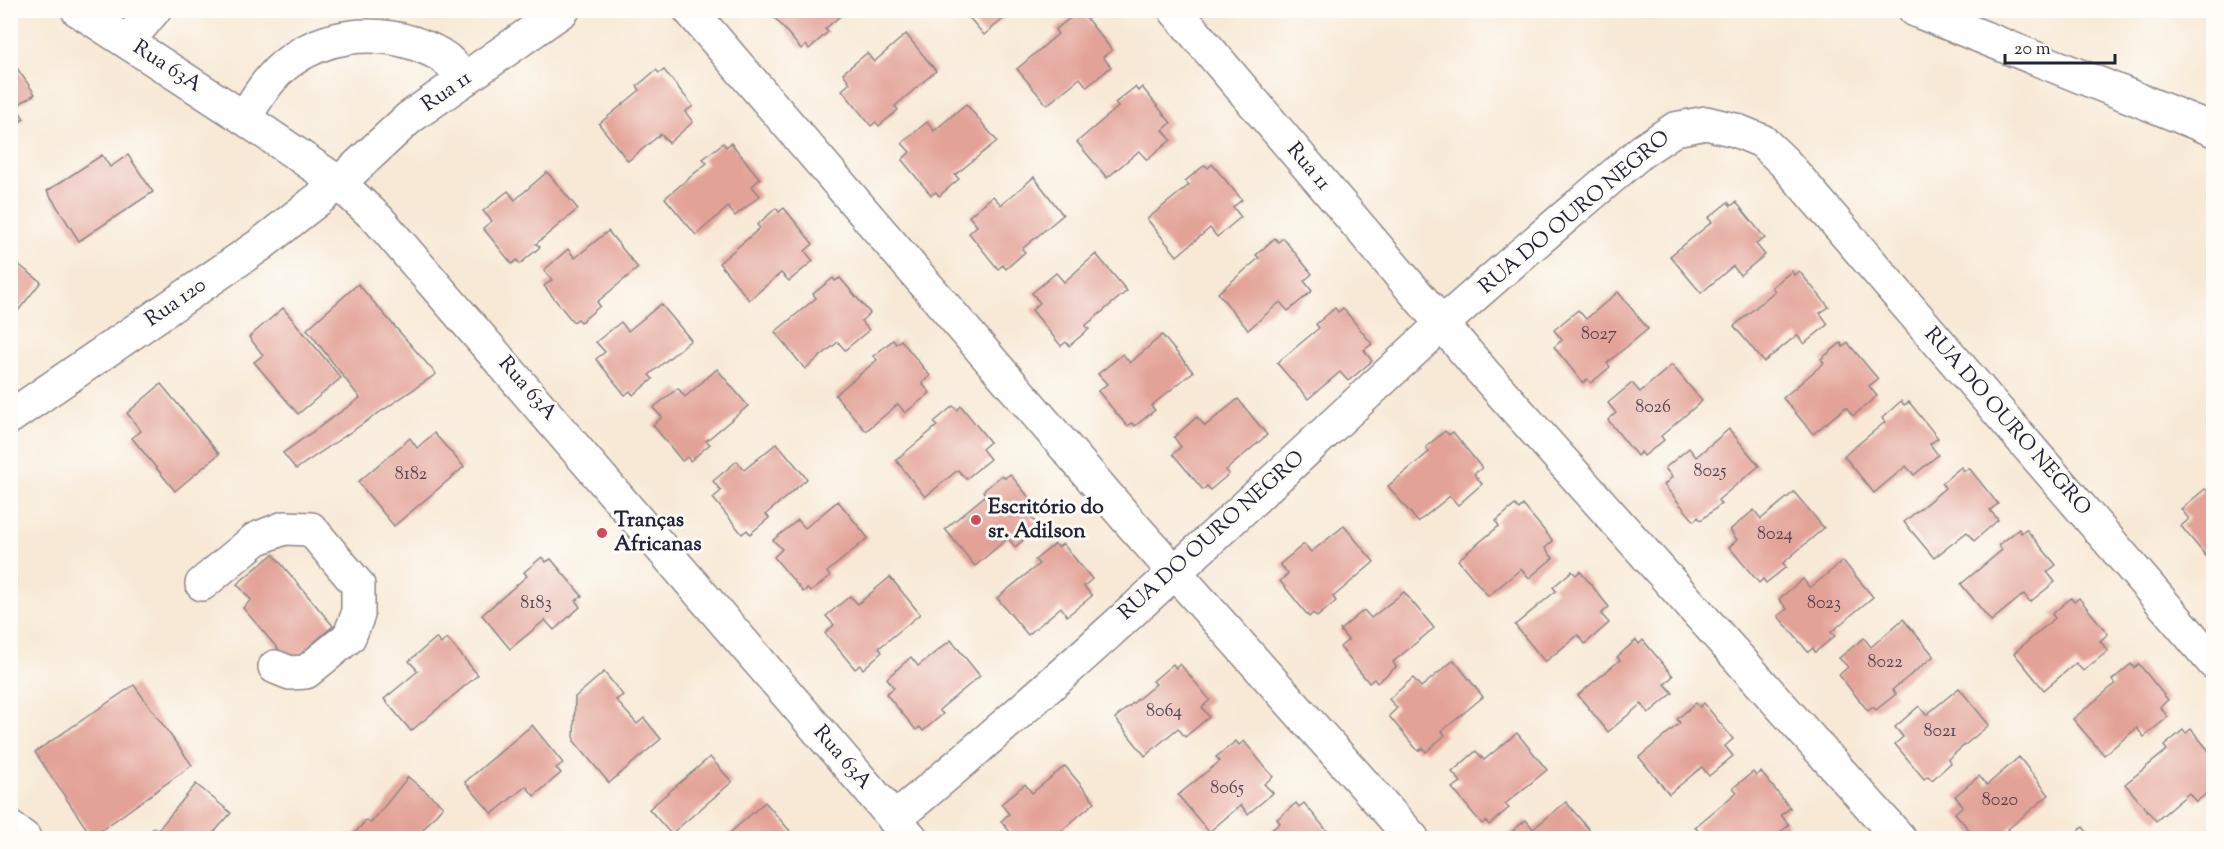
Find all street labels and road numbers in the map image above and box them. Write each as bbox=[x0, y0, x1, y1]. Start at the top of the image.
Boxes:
street label: Rua 63A bbox=[127, 34, 207, 100]
street label: Rua 11 bbox=[416, 64, 478, 120]
street label: RUA DO OURO NEGRO bbox=[1473, 124, 1677, 302]
street label: Rua 11 bbox=[1279, 136, 1337, 198]
street label: Rua 120 bbox=[139, 271, 213, 335]
street label: RUA DO OURO NEGRO bbox=[1917, 321, 2097, 523]
street label: Rua 63A bbox=[491, 350, 563, 428]
street label: RUA DO OURO NEGRO bbox=[1112, 444, 1312, 628]
street label: Rua 63A bbox=[806, 719, 878, 797]

